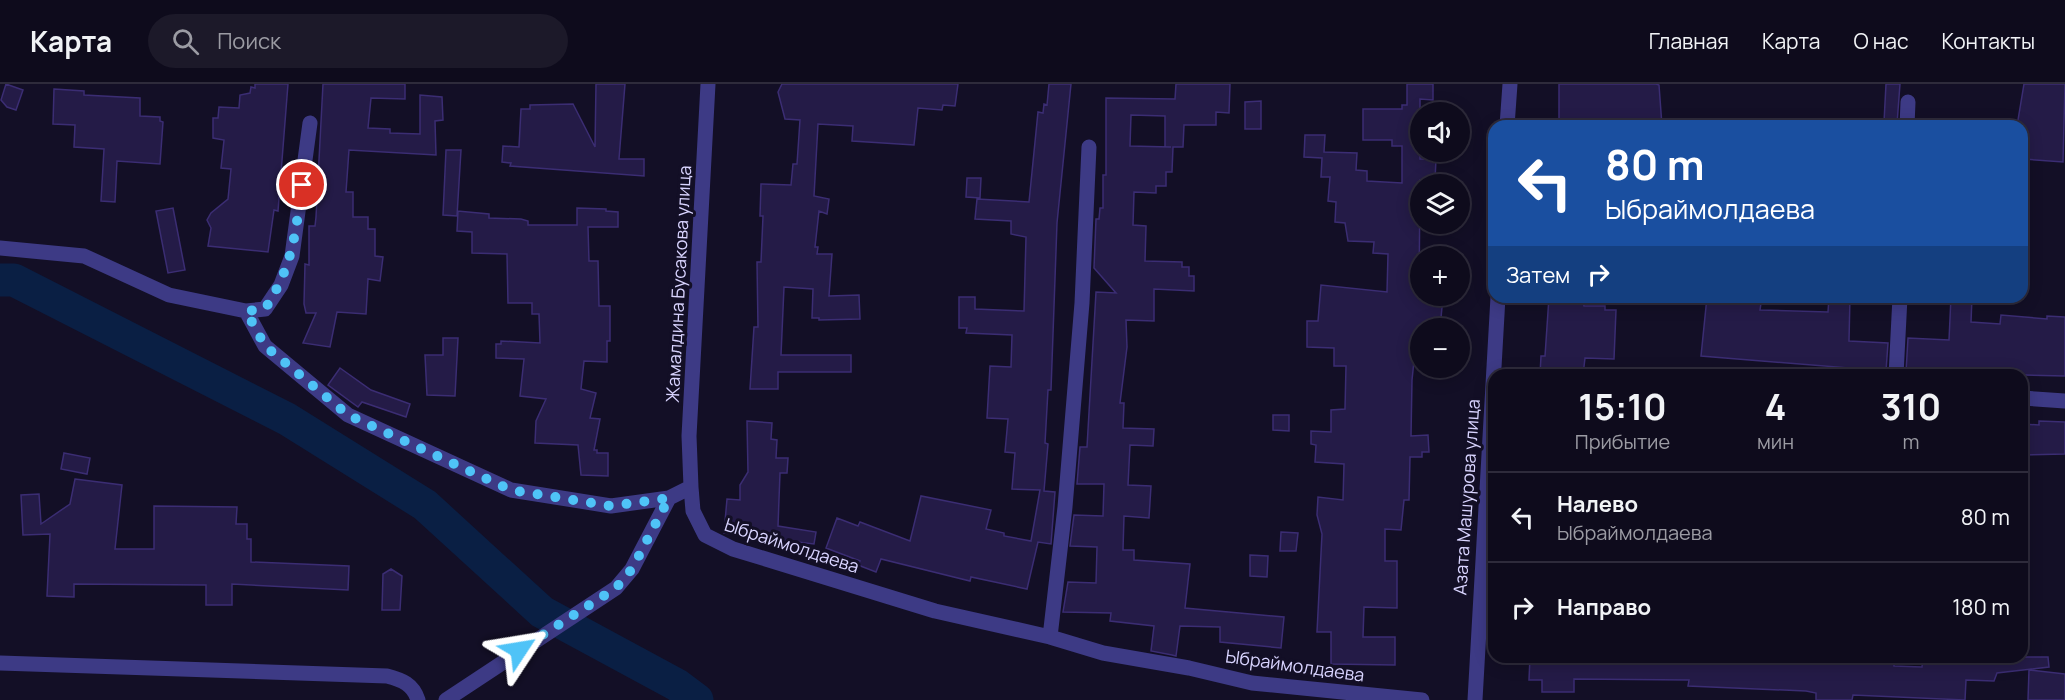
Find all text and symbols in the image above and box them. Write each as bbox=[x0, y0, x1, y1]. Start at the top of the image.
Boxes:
search box bbox=[148, 14, 568, 68]
text: Карта bbox=[30, 22, 112, 60]
icon: search bbox=[169, 25, 202, 58]
text: Поиск bbox=[217, 26, 281, 56]
text: Главная bbox=[1649, 27, 1729, 55]
text: Карта bbox=[1762, 27, 1820, 55]
text: О нас bbox=[1853, 27, 1909, 55]
text: Контакты bbox=[1942, 27, 2035, 55]
map controls bbox=[1410, 102, 1470, 378]
button: sound bbox=[1410, 102, 1470, 162]
text: 80 m bbox=[1605, 135, 1705, 193]
icon: left bbox=[1506, 144, 1584, 222]
pin bbox=[276, 159, 327, 210]
street label: Жамалдина Бусакова улица bbox=[660, 165, 696, 403]
icon: arrive bbox=[285, 168, 318, 201]
button: layers bbox=[1410, 174, 1470, 234]
text: Ыбраймолдаева bbox=[1605, 190, 1815, 227]
button: + bbox=[1410, 246, 1470, 306]
icon: right bbox=[1582, 258, 1615, 291]
text: Затем bbox=[1506, 260, 1570, 290]
button: − bbox=[1410, 318, 1470, 378]
text: 15:10 bbox=[1578, 382, 1667, 431]
text: 4 bbox=[1765, 382, 1786, 431]
text: 310 bbox=[1881, 382, 1941, 431]
street label: Азата Машурова улица bbox=[1447, 398, 1485, 596]
text: Прибытие bbox=[1575, 428, 1670, 455]
text: мин bbox=[1757, 428, 1794, 455]
text: m bbox=[1902, 428, 1919, 455]
text: Налево bbox=[1557, 489, 1638, 519]
icon: left bbox=[1506, 501, 1539, 534]
text: 80 m bbox=[1961, 502, 2010, 532]
street label: Ыбраймолдаева bbox=[722, 512, 862, 578]
text: Ыбраймолдаева bbox=[1557, 519, 1713, 546]
icon: right bbox=[1506, 591, 1539, 624]
text: Направо bbox=[1557, 592, 1651, 622]
text: 180 m bbox=[1952, 592, 2010, 622]
position arrow bbox=[487, 618, 551, 682]
street label: Ыбраймолдаева bbox=[1224, 643, 1366, 687]

